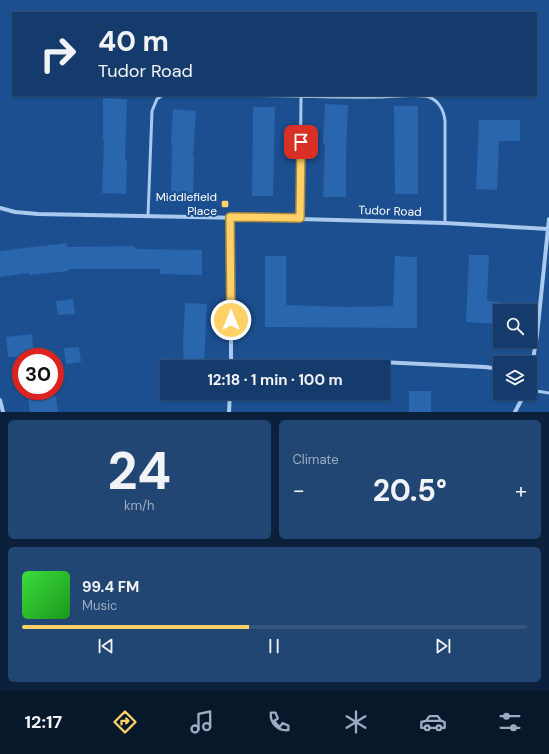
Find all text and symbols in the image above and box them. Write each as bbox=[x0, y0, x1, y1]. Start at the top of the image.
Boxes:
text: 40 m bbox=[98, 23, 169, 60]
icon: right bbox=[32, 28, 84, 80]
text: Tudor Road bbox=[98, 59, 193, 83]
pin bbox=[284, 125, 318, 159]
icon: arrive bbox=[290, 131, 312, 153]
place label: Middlefield Place bbox=[156, 189, 217, 219]
marker: Middlefield Place bbox=[220, 199, 230, 209]
street label: Tudor Road bbox=[358, 202, 422, 220]
position arrow bbox=[210, 299, 252, 341]
map controls bbox=[493, 304, 537, 400]
button: search bbox=[493, 304, 537, 348]
speed limit sign: 30 bbox=[12, 348, 64, 400]
button: layers bbox=[493, 356, 537, 400]
text: 12:18 · 1 min · 100 m bbox=[207, 370, 343, 390]
text: 24 bbox=[108, 437, 171, 505]
text: Climate bbox=[293, 451, 339, 468]
text: 20.5° bbox=[373, 471, 447, 510]
text: − bbox=[293, 476, 305, 505]
text: + bbox=[515, 476, 527, 505]
text: km/h bbox=[124, 497, 155, 514]
text: 99.4 FM bbox=[82, 577, 139, 597]
text: Music bbox=[82, 597, 117, 614]
icon: previous bbox=[95, 635, 117, 657]
icon: pause bbox=[263, 635, 285, 657]
icon: next bbox=[432, 635, 454, 657]
icon: directions bbox=[111, 708, 139, 736]
icon: music bbox=[188, 708, 216, 736]
icon: phone bbox=[265, 708, 293, 736]
icon: climate bbox=[342, 708, 370, 736]
icon: car bbox=[419, 708, 447, 736]
icon: filters bbox=[496, 708, 524, 736]
text: 12:17 bbox=[25, 710, 62, 734]

